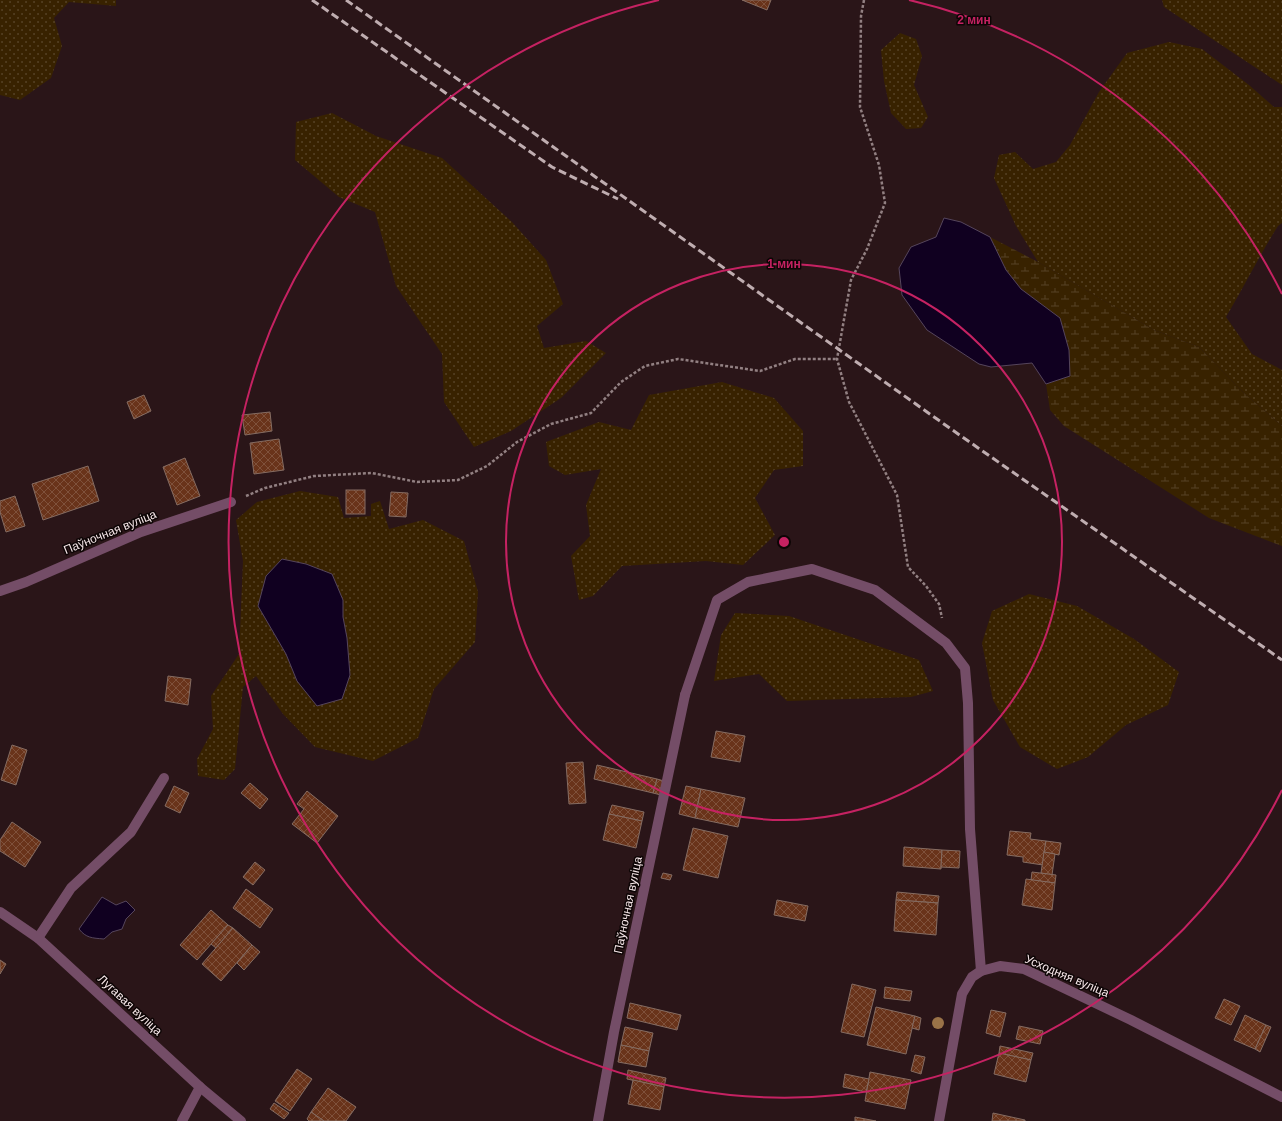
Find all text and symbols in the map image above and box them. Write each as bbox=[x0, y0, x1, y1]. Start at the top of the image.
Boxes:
text: 2 мин bbox=[957, 13, 991, 27]
text: 1 мин bbox=[767, 257, 801, 271]
street label: Паўночная вуліца bbox=[62, 507, 159, 557]
centre of rings bbox=[777, 535, 791, 549]
street label: Паўночная вуліца bbox=[611, 855, 645, 955]
street label: Усходняя вуліца bbox=[1023, 952, 1112, 1000]
street label: Лугавая вуліца bbox=[95, 972, 165, 1039]

